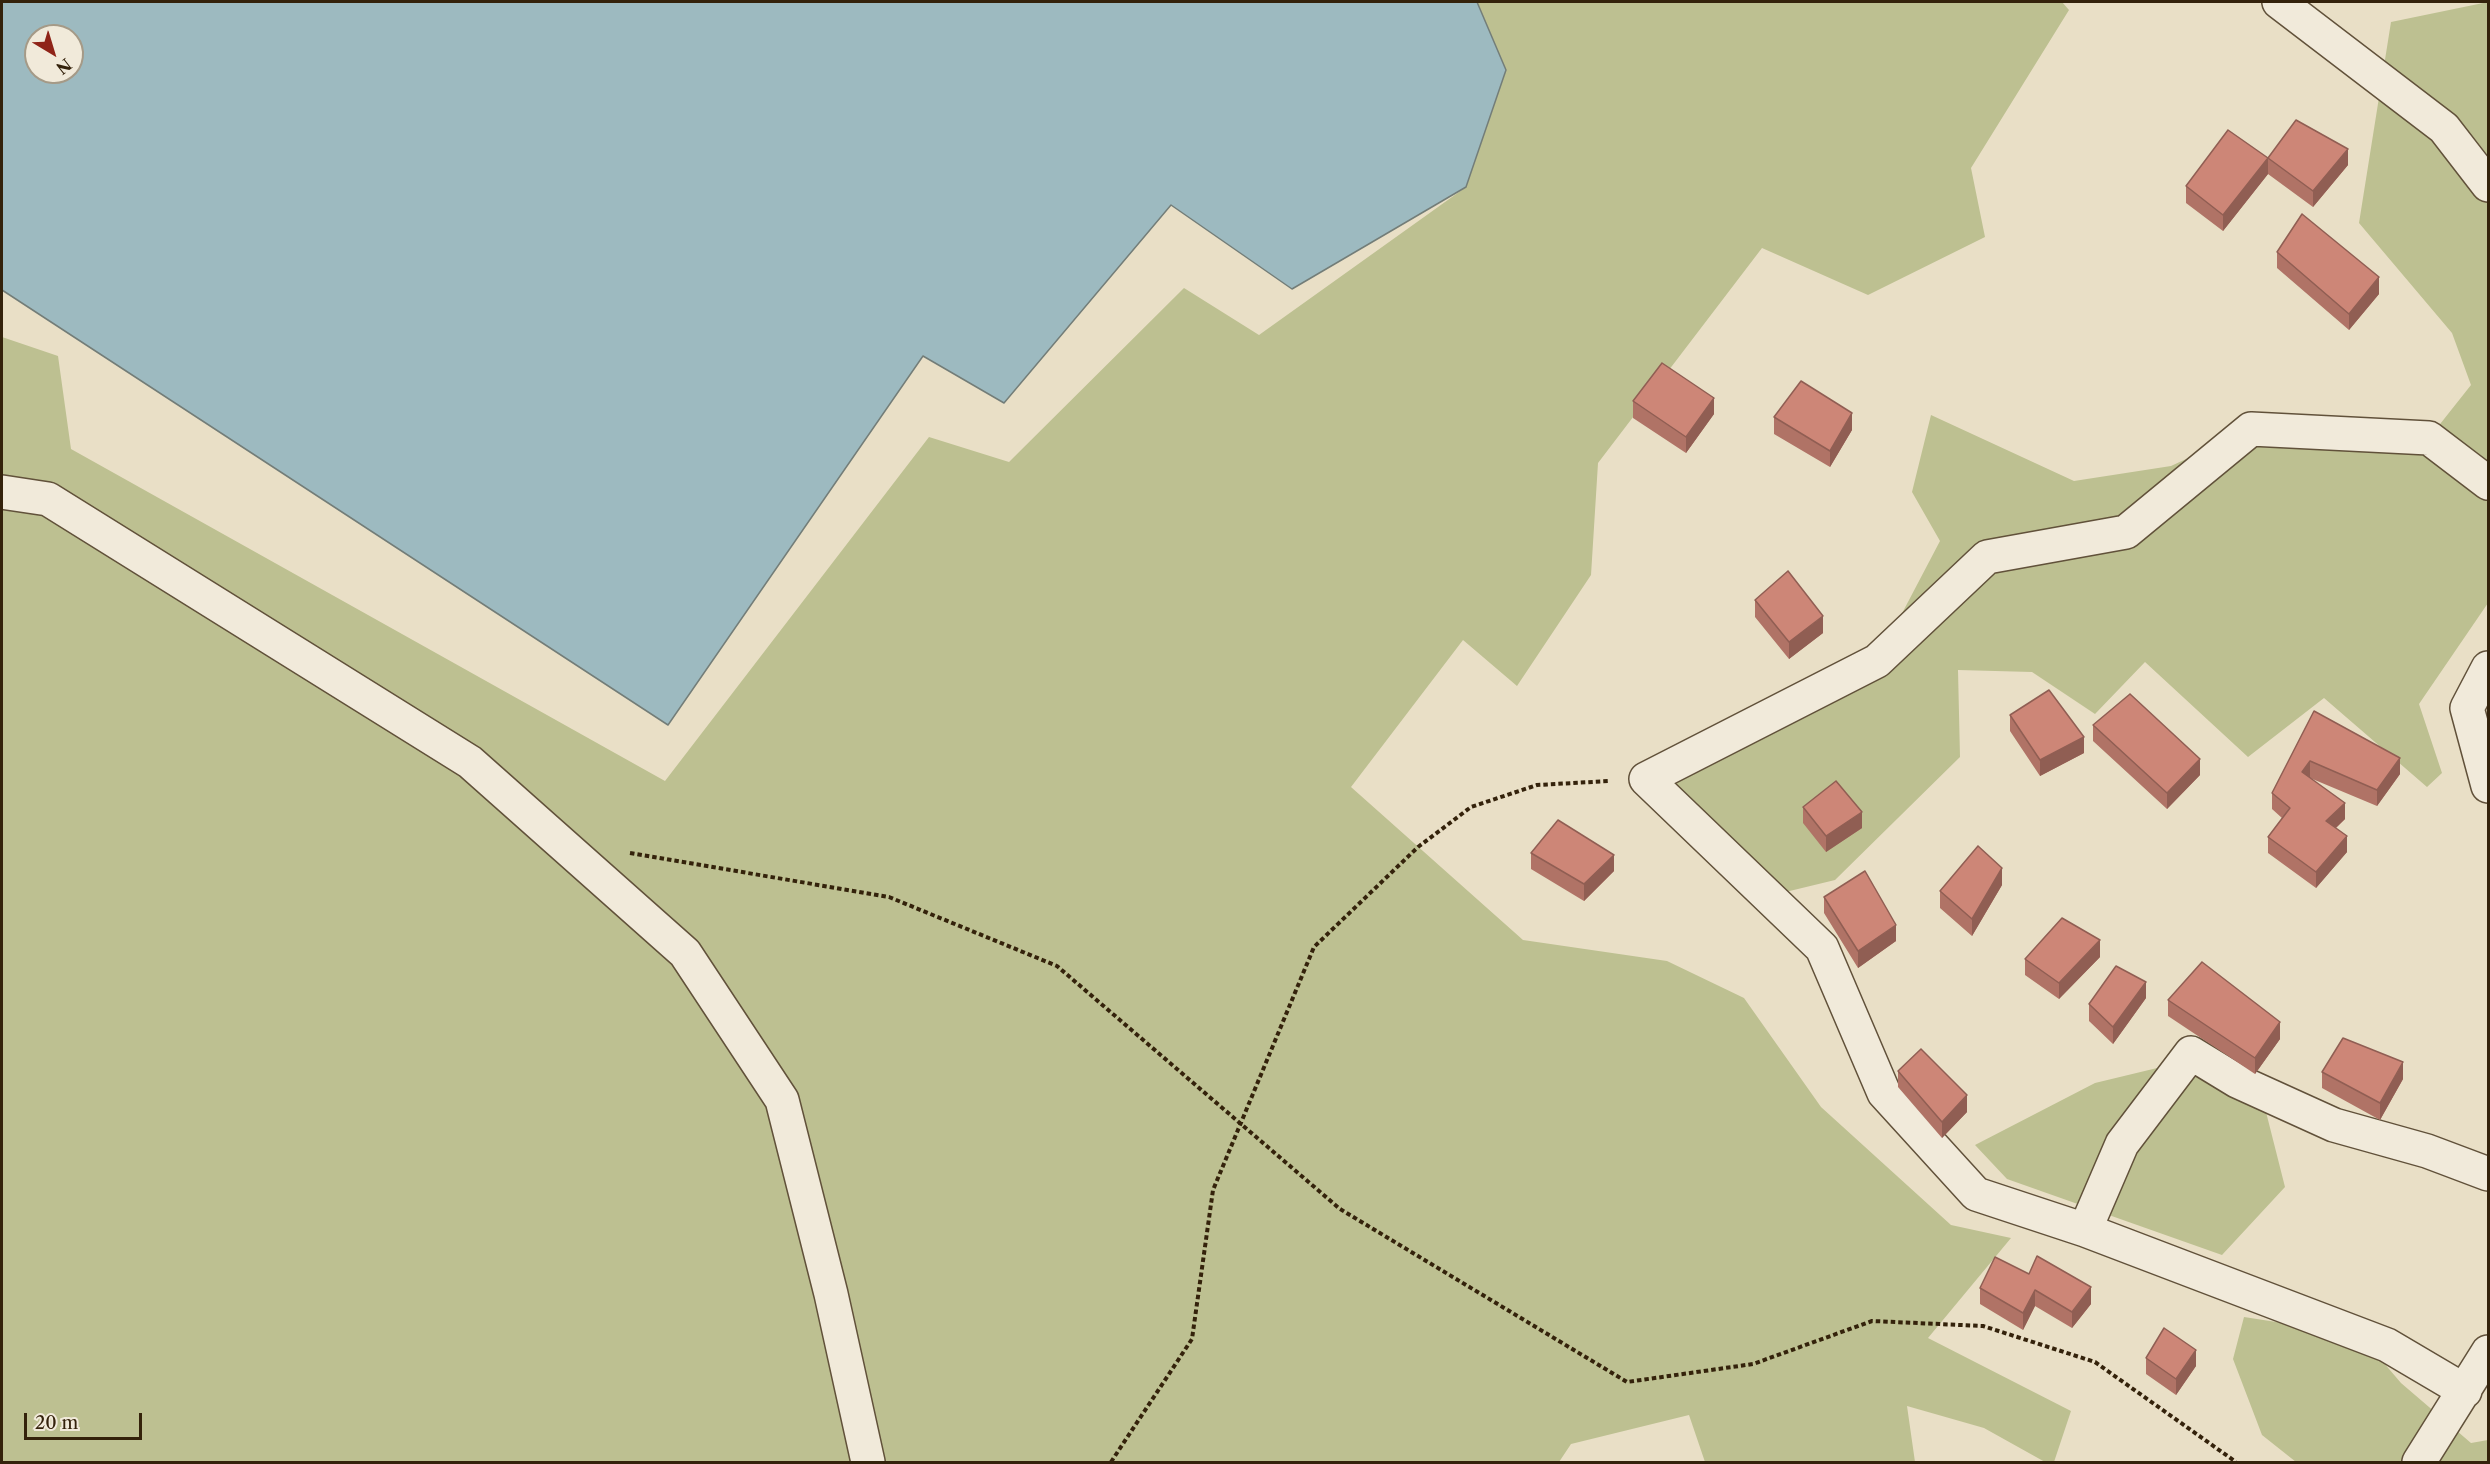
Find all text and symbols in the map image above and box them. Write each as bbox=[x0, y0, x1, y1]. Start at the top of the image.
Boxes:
north arrow bbox=[24, 24, 84, 84]
text: N bbox=[52, 54, 75, 79]
scale bar bbox=[27, 1401, 146, 1439]
text: 20 m bbox=[35, 1412, 78, 1434]

